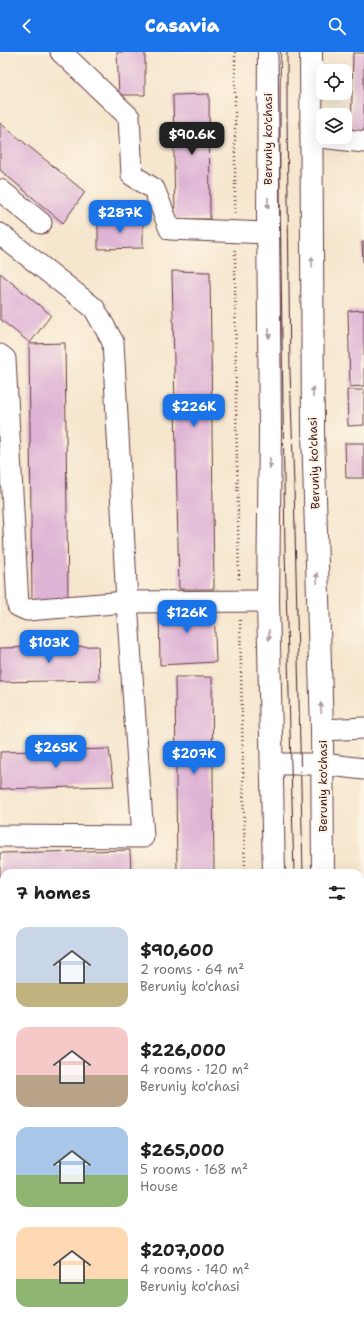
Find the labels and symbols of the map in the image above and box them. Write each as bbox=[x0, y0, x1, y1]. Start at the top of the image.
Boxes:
street label: Beruniy ko'chasi bbox=[260, 93, 276, 185]
pin: $90.6K bbox=[159, 122, 225, 156]
one-way arrow bbox=[265, 197, 271, 210]
pin: $287K bbox=[92, 200, 148, 234]
one-way arrow bbox=[309, 255, 315, 268]
one-way arrow bbox=[266, 327, 273, 339]
one-way arrow bbox=[310, 385, 316, 398]
pin: $226K bbox=[166, 394, 222, 428]
street label: Beruniy ko'chasi bbox=[304, 417, 324, 509]
one-way arrow bbox=[267, 457, 273, 470]
one-way arrow bbox=[314, 572, 321, 584]
pin: $126K bbox=[159, 600, 215, 634]
one-way arrow bbox=[266, 629, 272, 642]
pin: $103K bbox=[21, 630, 77, 664]
one-way arrow bbox=[318, 702, 325, 714]
pin: $265K bbox=[28, 735, 84, 769]
street label: Beruniy ko'chasi bbox=[315, 740, 331, 832]
pin: $207K bbox=[166, 741, 222, 775]

